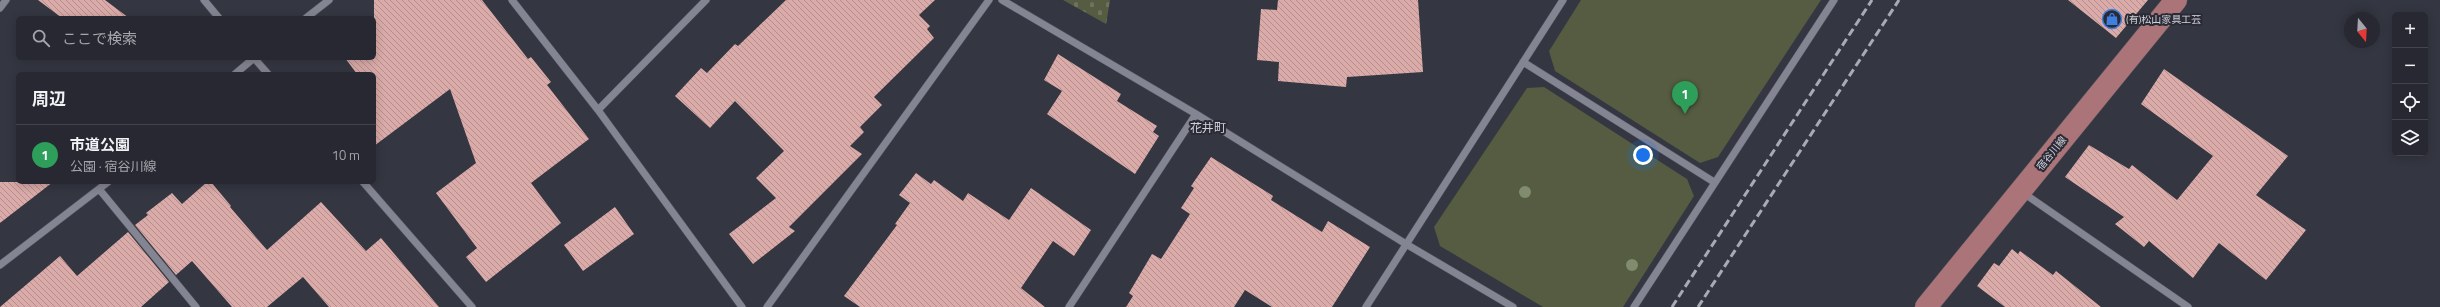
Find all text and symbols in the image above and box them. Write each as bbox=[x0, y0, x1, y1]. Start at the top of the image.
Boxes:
shop icon: (有)松山家具工芸 bbox=[2101, 8, 2123, 30]
place label: (有)松山家具工芸 bbox=[2126, 12, 2201, 27]
north arrow bbox=[2344, 12, 2380, 48]
map controls bbox=[2392, 12, 2428, 156]
button: + bbox=[2392, 12, 2428, 48]
search box bbox=[16, 16, 376, 60]
icon: search bbox=[30, 27, 52, 49]
text: ここで検索 bbox=[62, 27, 137, 50]
button: − bbox=[2392, 48, 2428, 84]
pin: 1 bbox=[1672, 81, 1698, 114]
button: locate bbox=[2392, 84, 2428, 120]
text: 周辺 bbox=[32, 86, 66, 112]
district label: 花井町 bbox=[1190, 118, 1226, 137]
button: layers bbox=[2392, 120, 2428, 156]
text: 市道公園 bbox=[70, 133, 130, 156]
street label: 宿谷川線 bbox=[2033, 133, 2070, 174]
text: 1 bbox=[41, 145, 49, 165]
text: 10 m bbox=[332, 145, 360, 165]
your location bbox=[1633, 145, 1653, 165]
text: 公園 · 宿谷川線 bbox=[70, 156, 157, 176]

